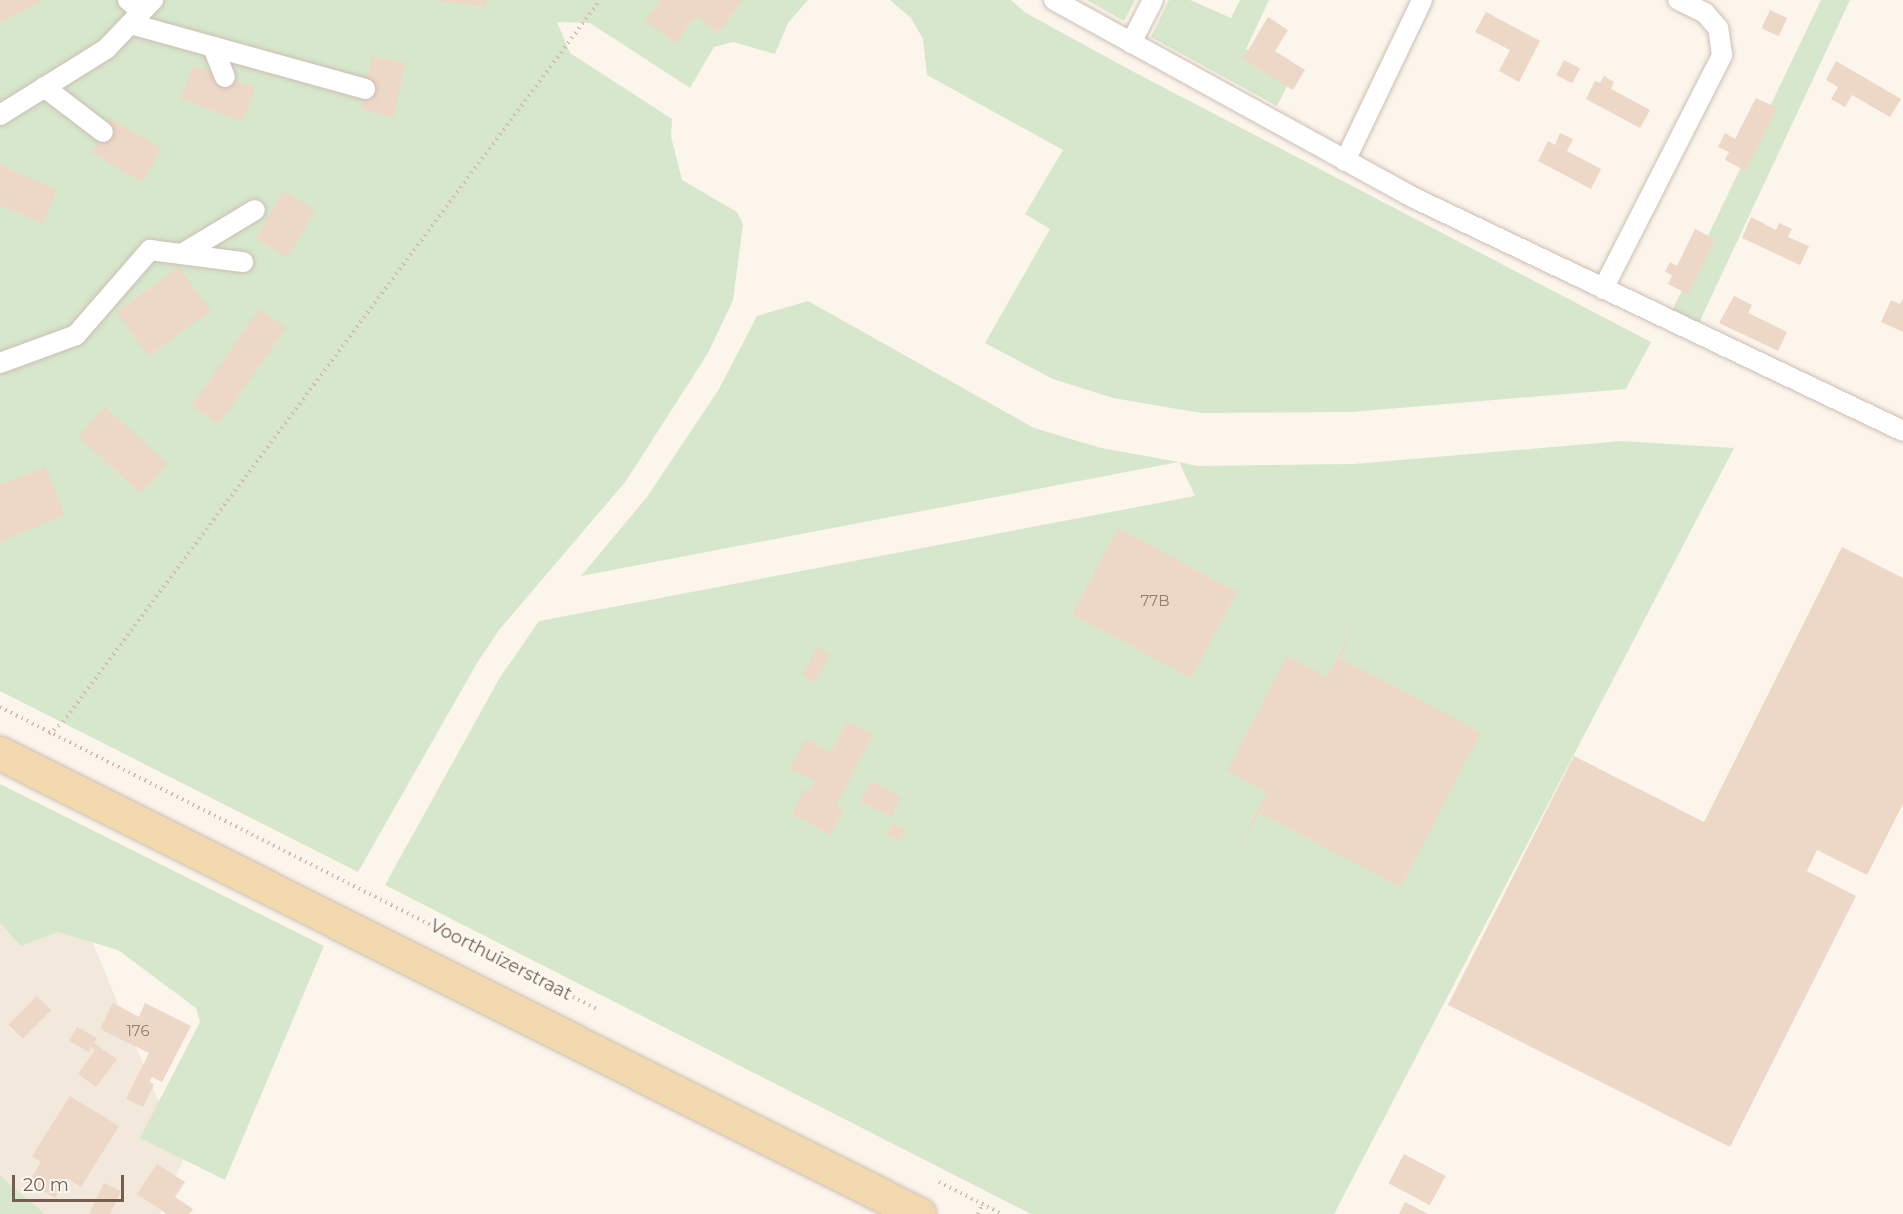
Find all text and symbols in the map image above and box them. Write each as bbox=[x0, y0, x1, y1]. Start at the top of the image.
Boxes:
house number: 77B bbox=[1141, 592, 1169, 610]
street label: Voorthuizerstraat bbox=[426, 915, 576, 1005]
house number: 176 bbox=[126, 1022, 150, 1040]
scale bar bbox=[15, 1163, 128, 1201]
text: 20 m bbox=[23, 1174, 69, 1196]

